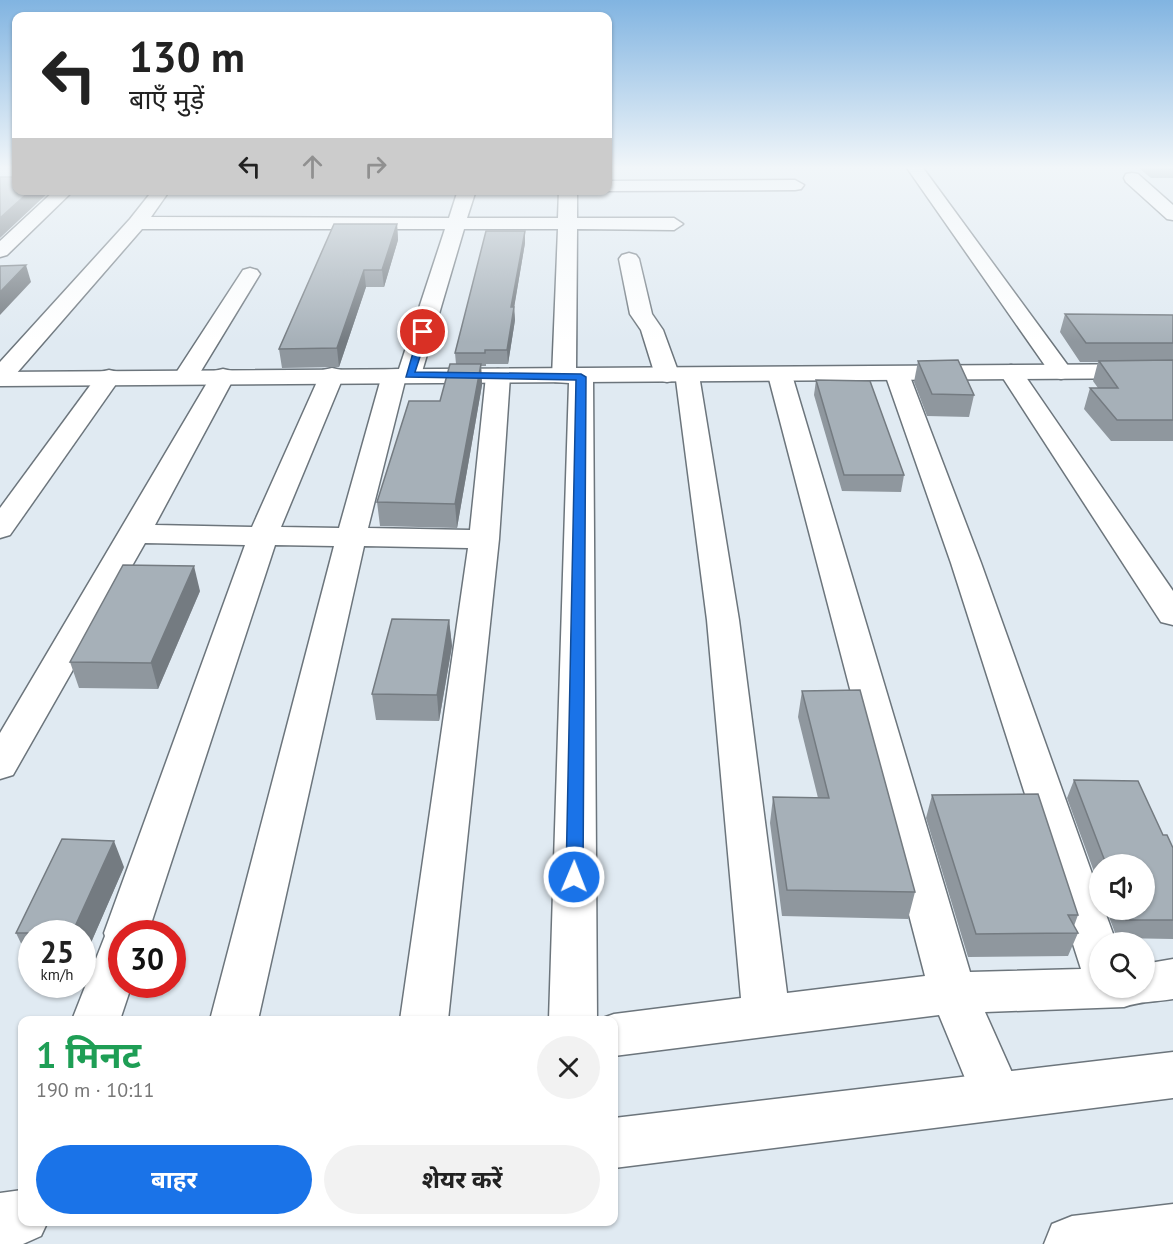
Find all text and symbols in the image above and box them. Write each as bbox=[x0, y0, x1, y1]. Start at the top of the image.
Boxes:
text: 130 m bbox=[129, 29, 245, 84]
icon: left bbox=[30, 36, 108, 114]
text: बाएँ मुड़ें bbox=[129, 82, 204, 116]
icon: left bbox=[233, 150, 266, 183]
icon: ahead bbox=[296, 150, 329, 183]
icon: right bbox=[359, 150, 392, 183]
pin bbox=[397, 306, 448, 357]
icon: arrive bbox=[406, 315, 439, 348]
position arrow bbox=[542, 845, 606, 909]
map controls bbox=[1089, 854, 1155, 998]
button: sound bbox=[1089, 854, 1155, 920]
speed limit sign: 30 bbox=[108, 920, 186, 998]
text: 25 bbox=[40, 932, 74, 971]
button: search bbox=[1089, 932, 1155, 998]
text: km/h bbox=[41, 965, 73, 984]
text: 1 मिनट bbox=[36, 1031, 141, 1078]
button: close bbox=[537, 1036, 600, 1099]
text: 190 m · 10:11 bbox=[36, 1077, 154, 1103]
button: बाहर bbox=[36, 1145, 312, 1214]
button: शेयर करें bbox=[324, 1145, 600, 1214]

